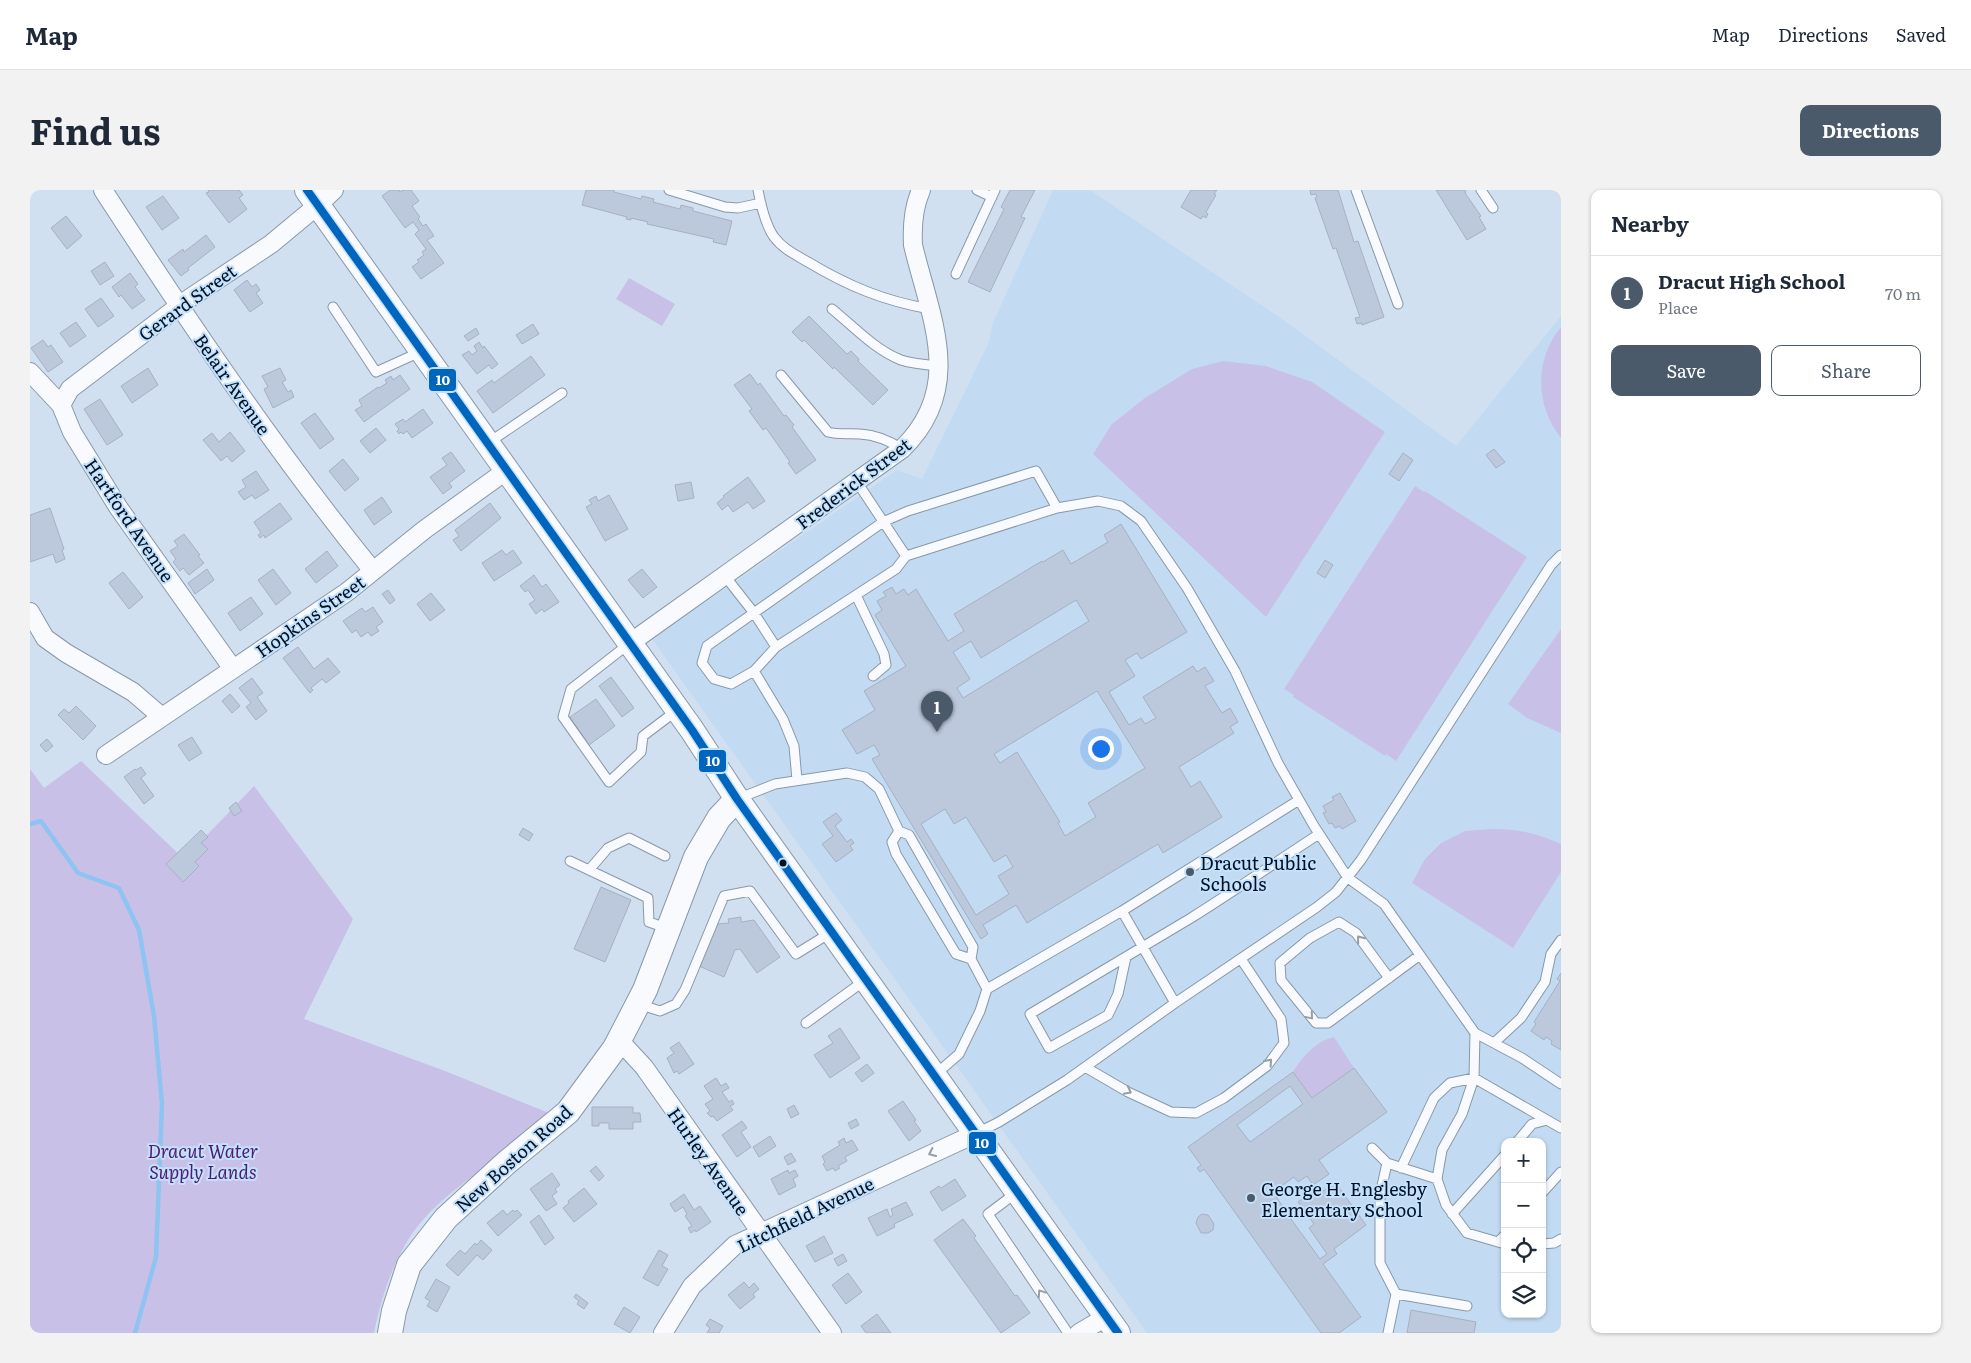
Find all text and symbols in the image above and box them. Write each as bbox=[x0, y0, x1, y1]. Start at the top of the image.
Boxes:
text: Map bbox=[25, 17, 78, 52]
text: Map bbox=[1712, 21, 1750, 48]
text: Directions bbox=[1778, 21, 1868, 48]
text: Saved bbox=[1896, 21, 1946, 48]
text: Find us bbox=[30, 104, 160, 156]
button: Directions bbox=[1800, 105, 1941, 156]
text: Nearby bbox=[1611, 207, 1689, 238]
street label: Gerard Street bbox=[132, 257, 242, 347]
text: Dracut High School bbox=[1658, 267, 1845, 295]
text: 1 bbox=[1624, 281, 1630, 305]
text: 70 m bbox=[1885, 281, 1921, 305]
text: Place bbox=[1658, 295, 1698, 319]
street label: Belair Avenue bbox=[188, 328, 278, 440]
button: Save bbox=[1611, 345, 1761, 396]
button: Share bbox=[1771, 345, 1921, 396]
line badge: 10 bbox=[428, 368, 457, 392]
text: 10 bbox=[436, 369, 451, 389]
street label: Frederick Street bbox=[790, 430, 917, 535]
street label: Hartford Avenue bbox=[79, 453, 181, 587]
street label: Hopkins Street bbox=[250, 568, 371, 664]
pin: 1 bbox=[921, 691, 953, 732]
your location bbox=[1088, 736, 1114, 762]
line badge: 10 bbox=[698, 749, 727, 773]
text: 10 bbox=[706, 750, 721, 770]
place label: Dracut Public Schools bbox=[1200, 849, 1316, 897]
unlabelled marker bbox=[778, 858, 788, 868]
marker: Dracut Public Schools bbox=[1184, 866, 1196, 878]
one-way arrow bbox=[1357, 936, 1365, 945]
one-way arrow bbox=[1305, 1010, 1313, 1019]
one-way arrow bbox=[1263, 1059, 1272, 1068]
one-way arrow bbox=[1123, 1085, 1132, 1095]
street label: New Boston Road bbox=[449, 1098, 577, 1218]
street label: Hurley Avenue bbox=[662, 1101, 756, 1221]
line badge: 10 bbox=[968, 1131, 997, 1155]
text: 10 bbox=[975, 1132, 990, 1152]
park label: Dracut Water Supply Lands bbox=[148, 1137, 258, 1185]
map controls bbox=[1501, 1138, 1546, 1318]
button: + bbox=[1501, 1138, 1546, 1183]
one-way arrow bbox=[928, 1147, 937, 1157]
street label: Litchfield Avenue bbox=[732, 1169, 878, 1259]
place label: George H. Englesby Elementary School bbox=[1261, 1175, 1428, 1223]
button: − bbox=[1501, 1183, 1546, 1228]
marker: George H. Englesby Elementary School bbox=[1245, 1192, 1257, 1204]
button: locate bbox=[1501, 1228, 1546, 1273]
button: layers bbox=[1501, 1273, 1546, 1318]
one-way arrow bbox=[1038, 1289, 1047, 1298]

